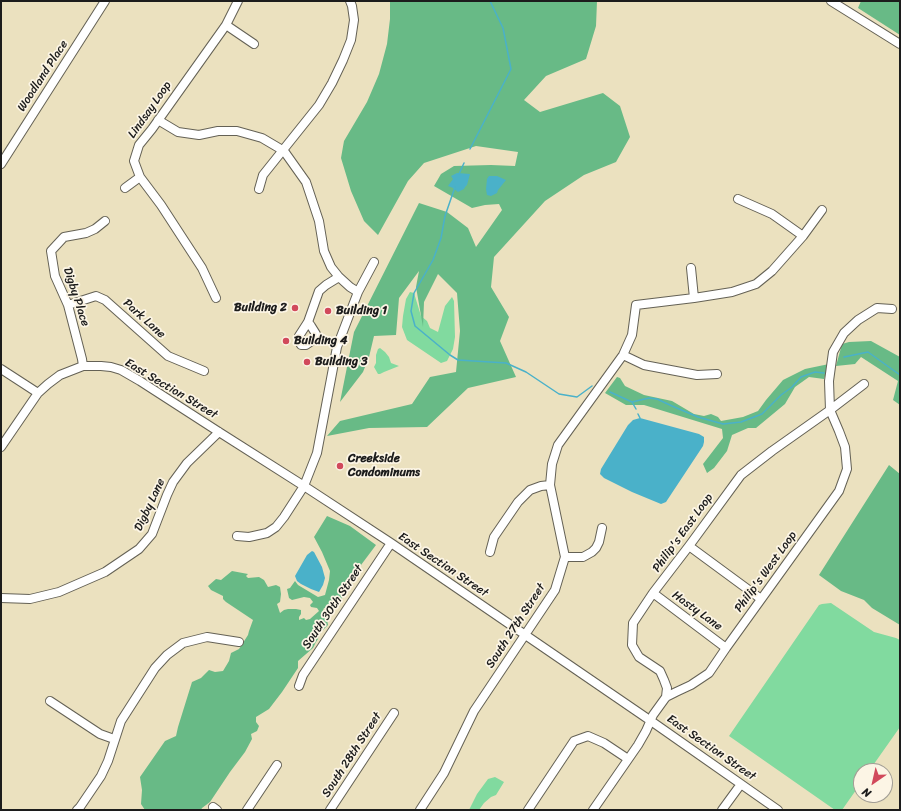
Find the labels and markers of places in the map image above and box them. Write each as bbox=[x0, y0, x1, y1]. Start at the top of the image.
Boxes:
place label: Building 2 bbox=[234, 301, 287, 315]
marker: Building 2 bbox=[290, 303, 300, 313]
place label: Building 1 bbox=[336, 304, 387, 318]
marker: Building 1 bbox=[323, 306, 333, 316]
place label: Building 4 bbox=[294, 334, 348, 348]
marker: Building 4 bbox=[281, 336, 291, 346]
place label: Building 3 bbox=[315, 355, 368, 369]
marker: Building 3 bbox=[302, 357, 312, 367]
place label: Creekside Condominums bbox=[348, 452, 420, 480]
marker: Creekside Condominums bbox=[335, 461, 345, 471]

